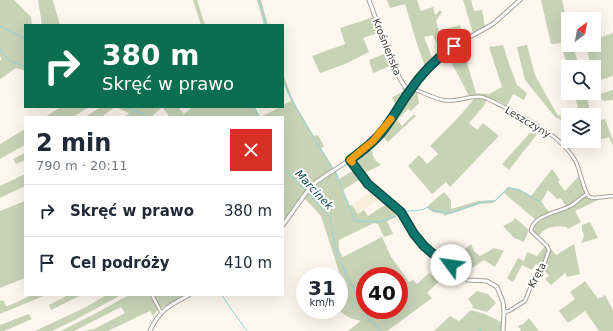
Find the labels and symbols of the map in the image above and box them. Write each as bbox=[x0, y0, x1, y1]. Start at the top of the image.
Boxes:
north arrow bbox=[561, 12, 601, 52]
street label: Krośnieńska bbox=[371, 17, 403, 77]
pin bbox=[437, 29, 471, 63]
street label: Leszczyny bbox=[503, 104, 553, 140]
water label: Marcinek bbox=[292, 167, 336, 213]
position arrow bbox=[430, 244, 472, 286]
street label: Kręta bbox=[526, 261, 548, 289]
speed limit sign: 40 bbox=[356, 267, 408, 319]

